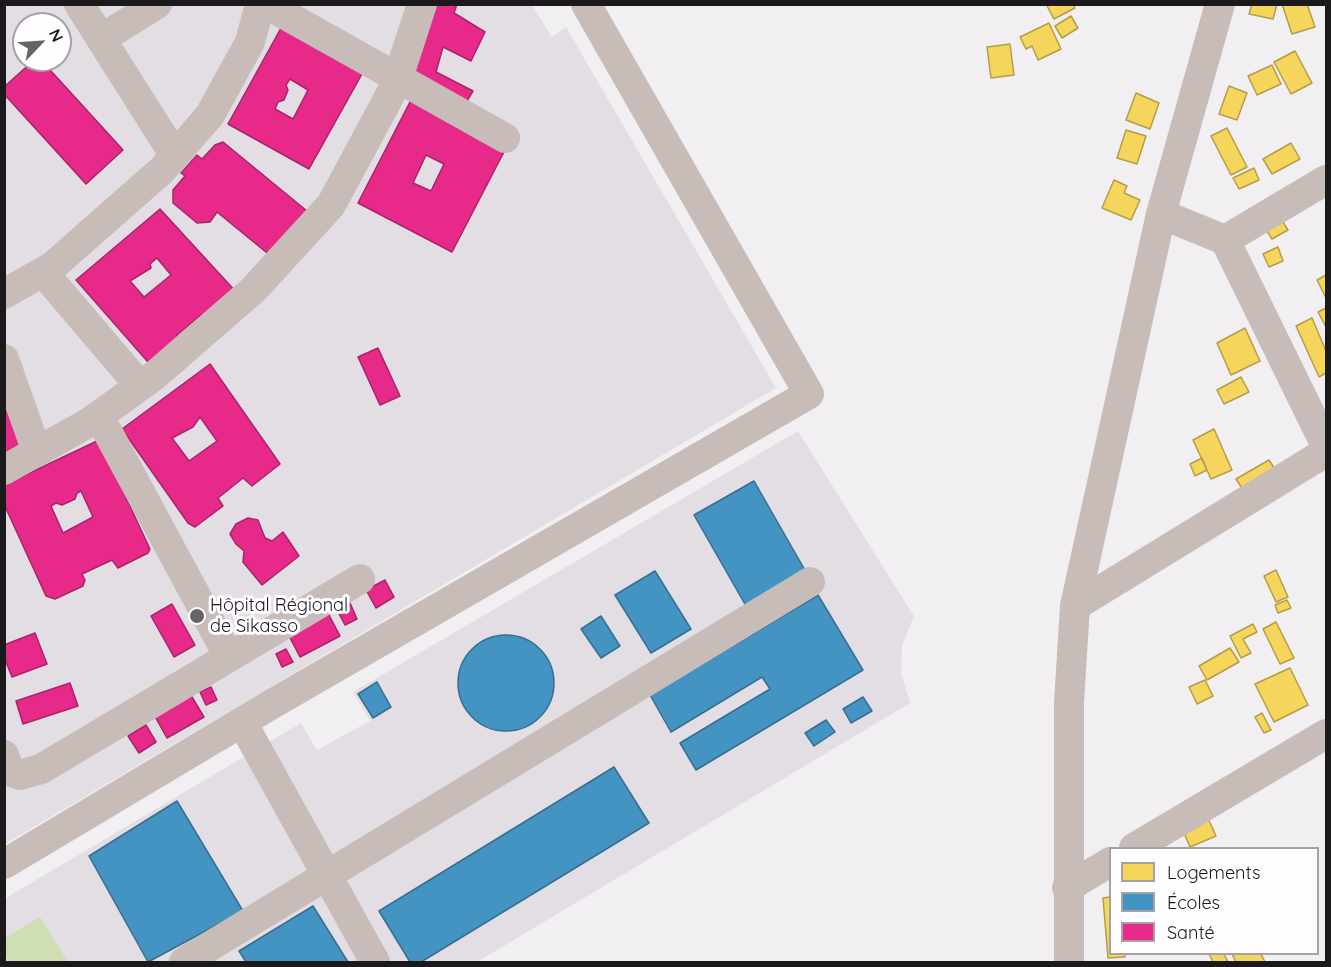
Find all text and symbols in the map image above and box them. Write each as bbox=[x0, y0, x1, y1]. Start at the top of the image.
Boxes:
north arrow bbox=[12, 12, 72, 72]
text: N bbox=[45, 26, 68, 45]
place label: Hôpital Régional de Sikasso bbox=[210, 595, 348, 638]
marker: Hôpital Régional de Sikasso bbox=[188, 607, 206, 625]
legend bbox=[1109, 847, 1319, 955]
text: Logements bbox=[1167, 861, 1260, 884]
text: Écoles bbox=[1167, 891, 1220, 914]
text: Santé bbox=[1167, 921, 1215, 944]

